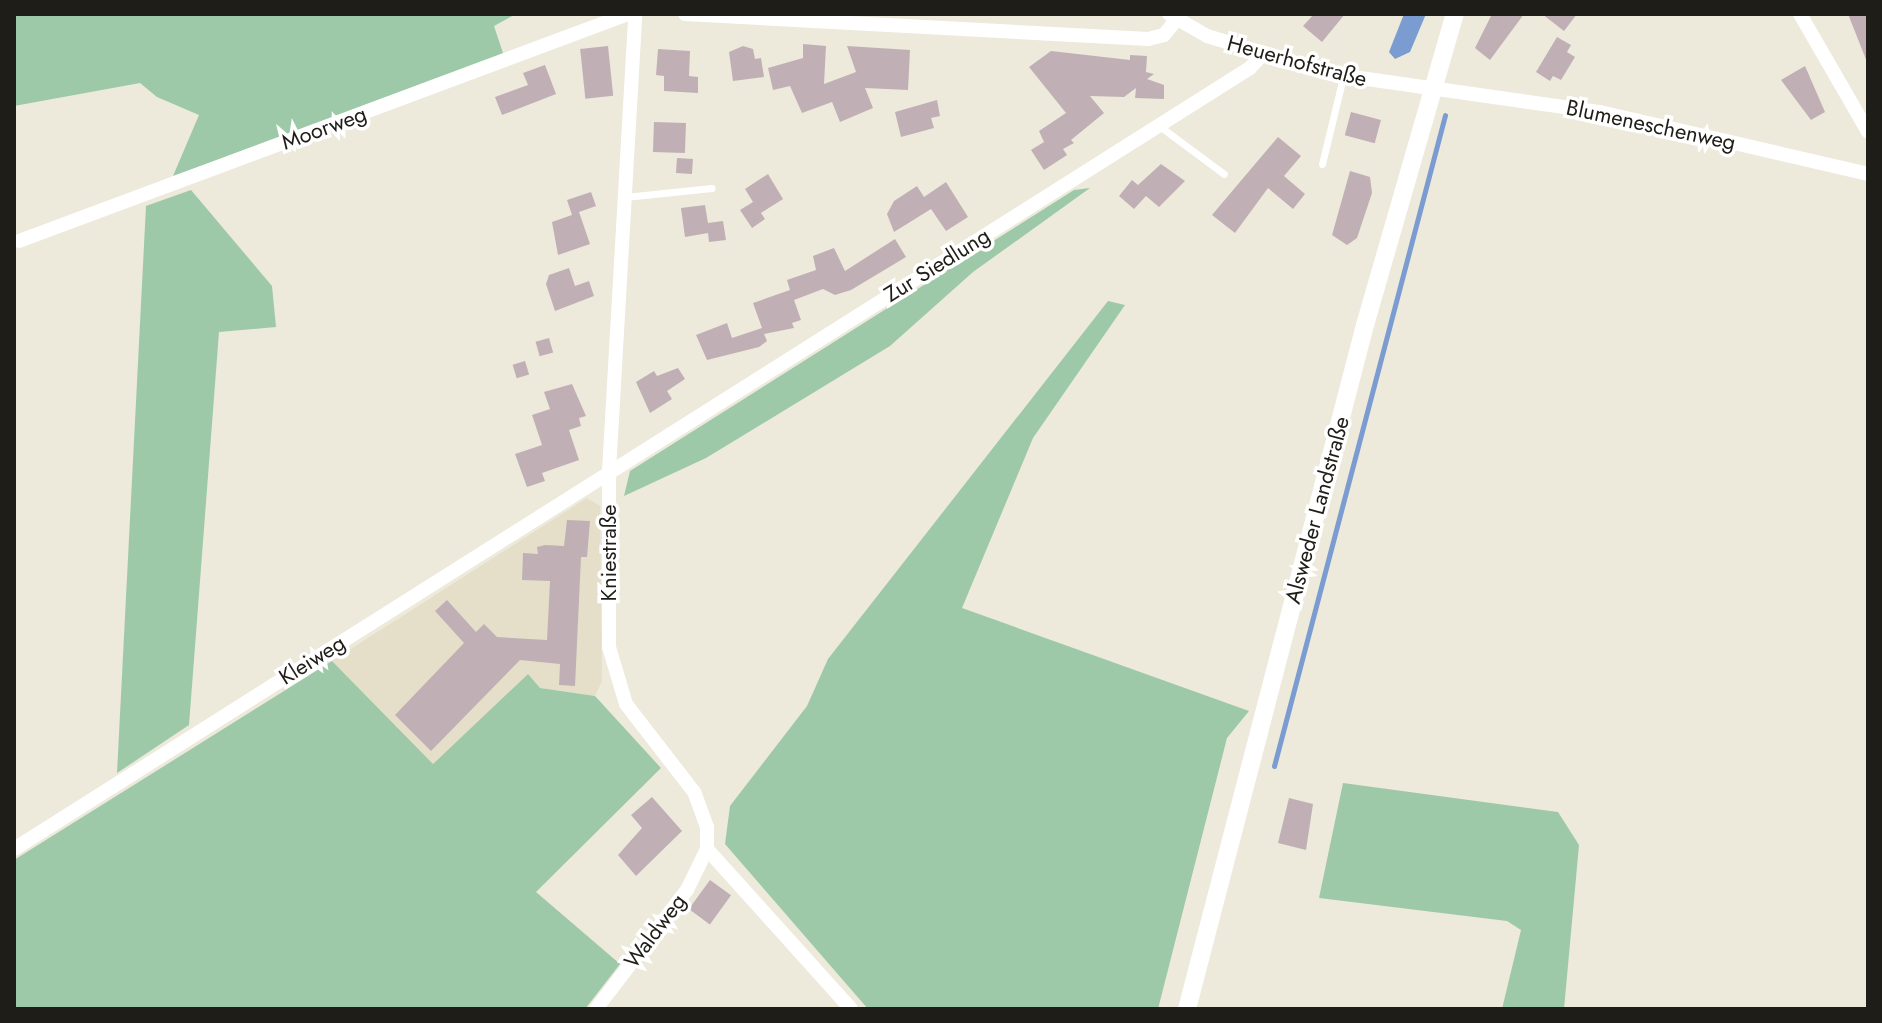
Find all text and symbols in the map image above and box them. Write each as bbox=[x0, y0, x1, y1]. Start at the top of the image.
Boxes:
street label: Heuerhofstraße bbox=[1224, 30, 1370, 92]
street label: Blumeneschenweg bbox=[1564, 94, 1738, 156]
street label: Moorweg bbox=[278, 100, 370, 156]
street label: Zur Siedlung bbox=[879, 222, 995, 308]
street label: Alsweder Landstraße bbox=[1279, 413, 1355, 607]
street label: Kniestraße bbox=[596, 504, 622, 602]
street label: Kleiweg bbox=[274, 629, 350, 691]
street label: Waldweg bbox=[619, 889, 691, 973]

